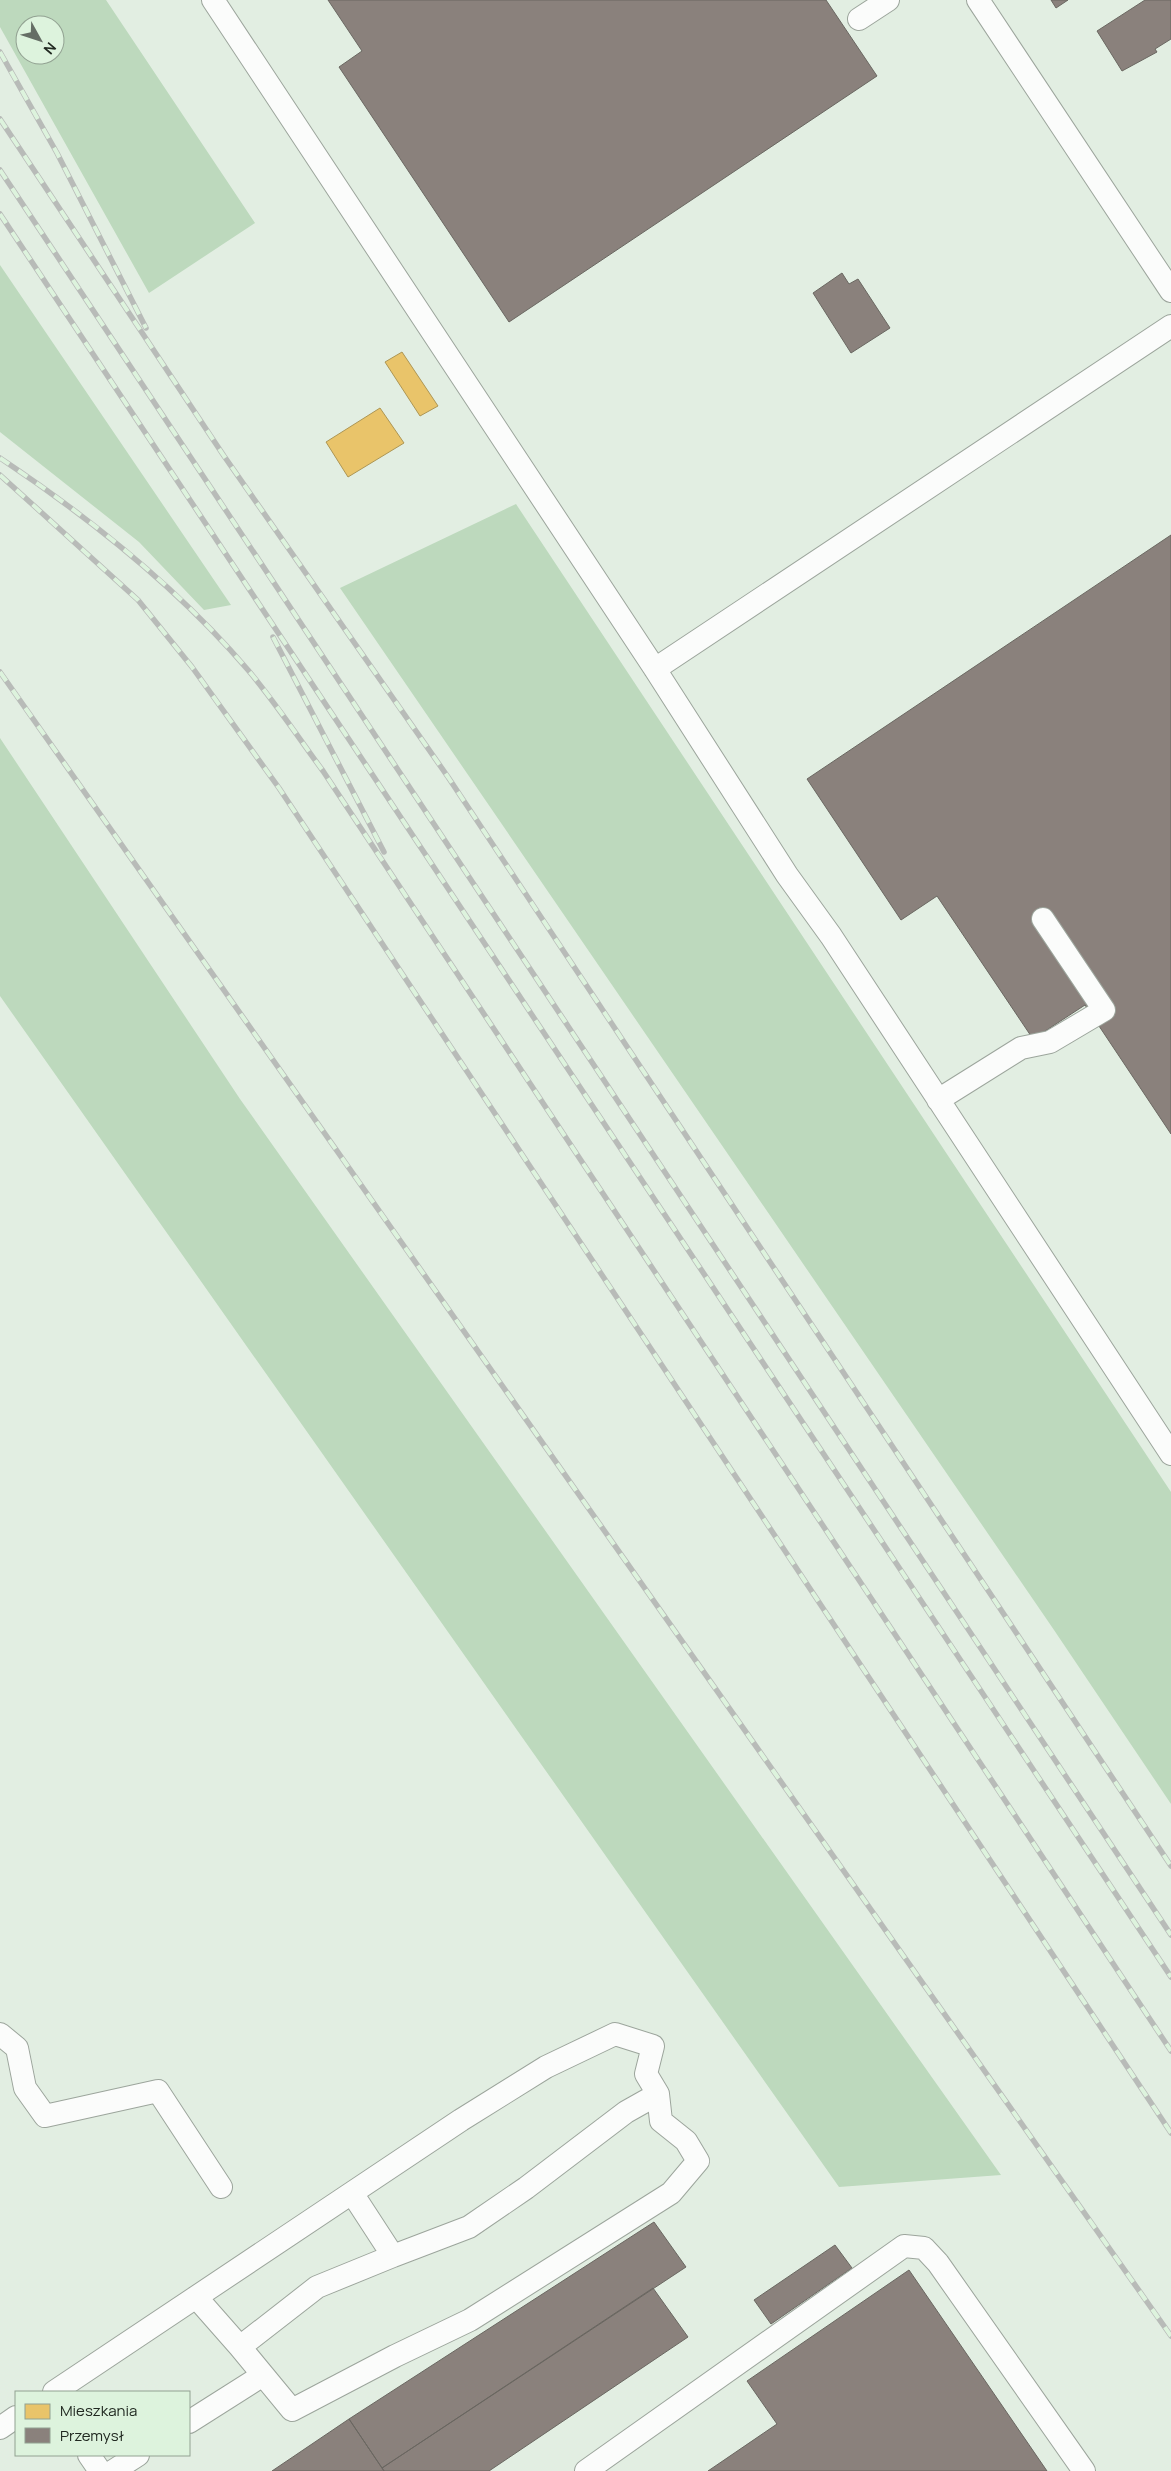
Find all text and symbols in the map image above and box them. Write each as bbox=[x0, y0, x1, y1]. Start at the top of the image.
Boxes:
north arrow bbox=[15, 15, 65, 65]
text: N bbox=[40, 39, 61, 59]
legend bbox=[15, 2391, 190, 2456]
text: Mieszkania bbox=[60, 2400, 137, 2421]
text: Przemysł bbox=[60, 2425, 125, 2446]

